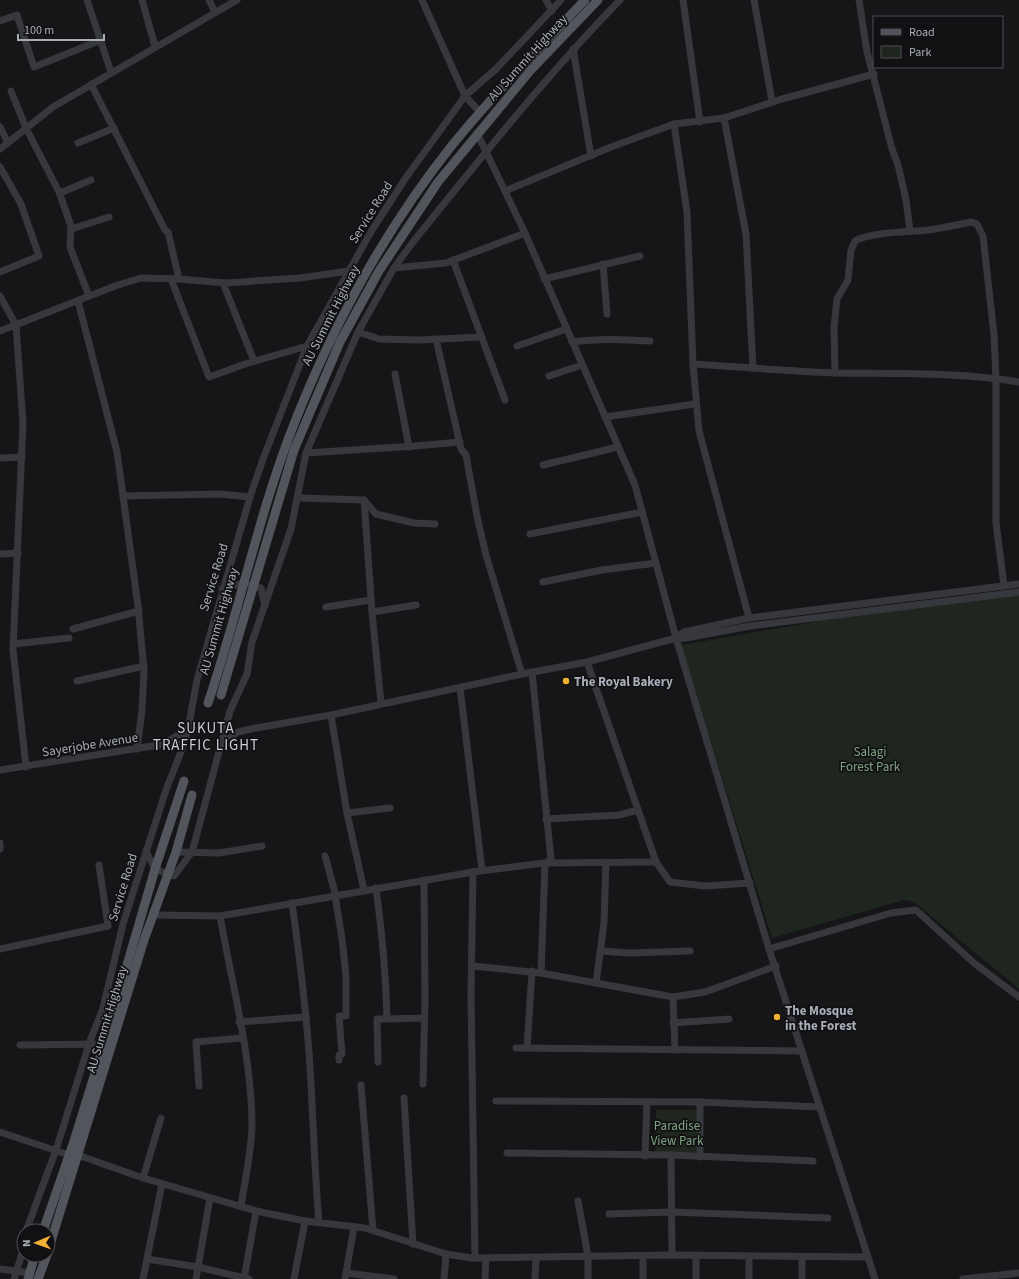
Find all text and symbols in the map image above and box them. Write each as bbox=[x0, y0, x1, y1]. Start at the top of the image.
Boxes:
street label: AU Summit Highway bbox=[484, 10, 571, 105]
scale bar bbox=[18, 16, 104, 42]
legend bbox=[873, 16, 1003, 68]
text: 100 m bbox=[24, 22, 54, 39]
text: Road bbox=[909, 24, 935, 41]
text: Park bbox=[909, 44, 931, 61]
street label: Service Road bbox=[345, 178, 397, 247]
street label: AU Summit Highway bbox=[298, 262, 364, 369]
street label: Service Road bbox=[195, 541, 233, 613]
street label: AU Summit Highway bbox=[195, 566, 243, 677]
place label: The Royal Bakery bbox=[574, 673, 673, 691]
marker: The Royal Bakery bbox=[561, 676, 571, 686]
district label: SUKUTA TRAFFIC LIGHT bbox=[153, 718, 259, 756]
street label: Sayerjobe Avenue bbox=[41, 729, 139, 761]
park label: Salagi Forest Park bbox=[840, 743, 901, 776]
street label: Service Road bbox=[104, 851, 142, 923]
street label: AU Summit Highway bbox=[82, 964, 132, 1075]
place label: The Mosque in the Forest bbox=[785, 1002, 856, 1035]
marker: The Mosque in the Forest bbox=[772, 1012, 782, 1022]
park label: Paradise View Park bbox=[651, 1117, 704, 1150]
north arrow bbox=[16, 1223, 56, 1263]
text: N bbox=[19, 1239, 34, 1247]

